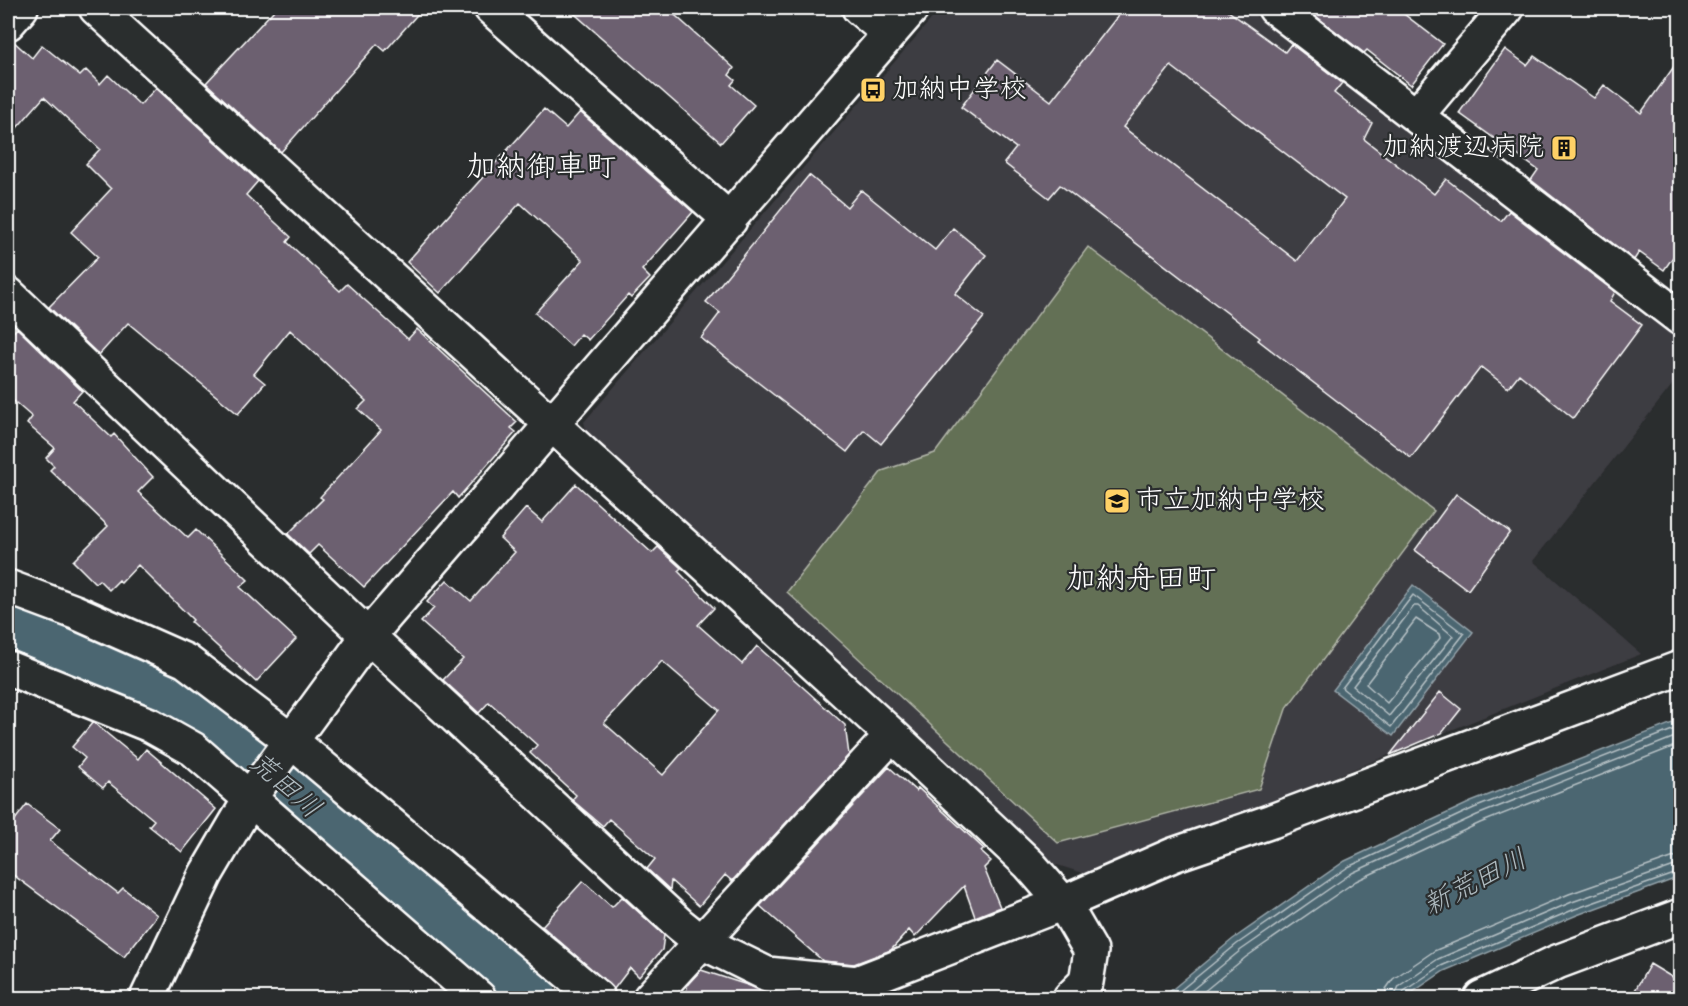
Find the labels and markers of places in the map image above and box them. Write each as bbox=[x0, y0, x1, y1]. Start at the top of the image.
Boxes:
place label: 加納中学校 bbox=[892, 71, 1027, 110]
bus stop icon: 加納中学校 bbox=[858, 75, 888, 105]
place label: 加納渡辺病院 bbox=[1382, 129, 1544, 168]
building icon: 加納渡辺病院 bbox=[1549, 133, 1579, 163]
place label: 市立加納中学校 bbox=[1136, 482, 1325, 521]
school or university icon: 市立加納中学校 bbox=[1102, 486, 1132, 516]

